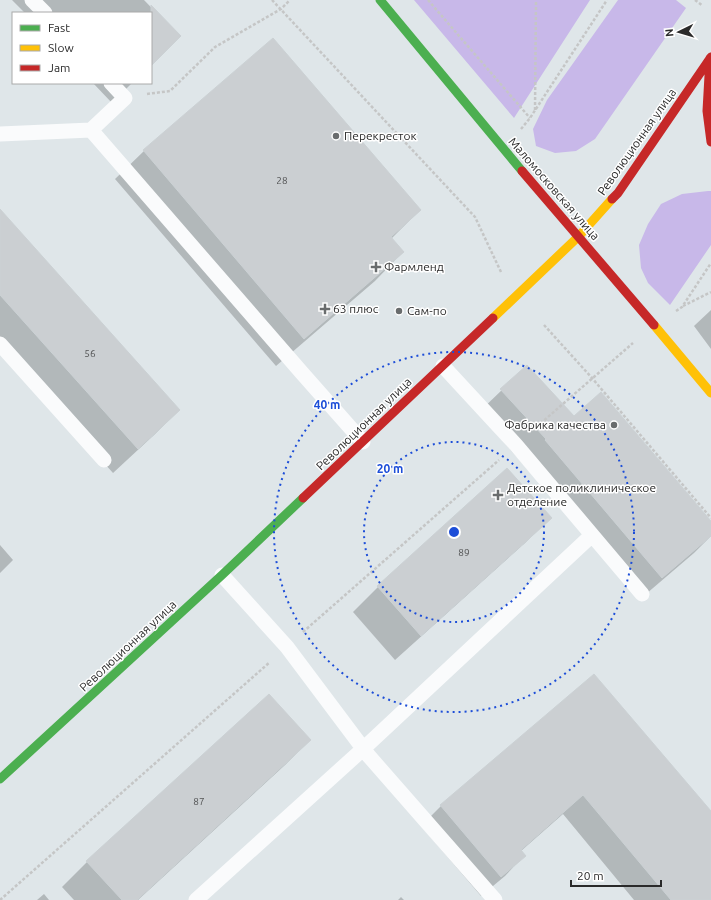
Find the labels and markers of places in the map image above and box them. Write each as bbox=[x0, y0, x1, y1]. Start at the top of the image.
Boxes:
place label: Перекресток bbox=[344, 129, 417, 142]
marker: Перекресток bbox=[331, 131, 341, 141]
place label: Фармленд bbox=[384, 260, 444, 273]
marker: Фармленд bbox=[371, 262, 381, 272]
place label: 63 плюс bbox=[333, 302, 379, 315]
marker: 63 плюс bbox=[320, 304, 330, 314]
place label: Сам-по bbox=[407, 304, 447, 317]
marker: Сам-по bbox=[394, 306, 404, 316]
place label: Фабрика качества bbox=[504, 418, 606, 431]
marker: Фабрика качества bbox=[609, 420, 619, 430]
place label: Детское поликлиническое отделение bbox=[507, 481, 656, 508]
marker: Детское поликлиническое отделение bbox=[492, 489, 504, 501]
centre of rings bbox=[447, 525, 461, 539]

